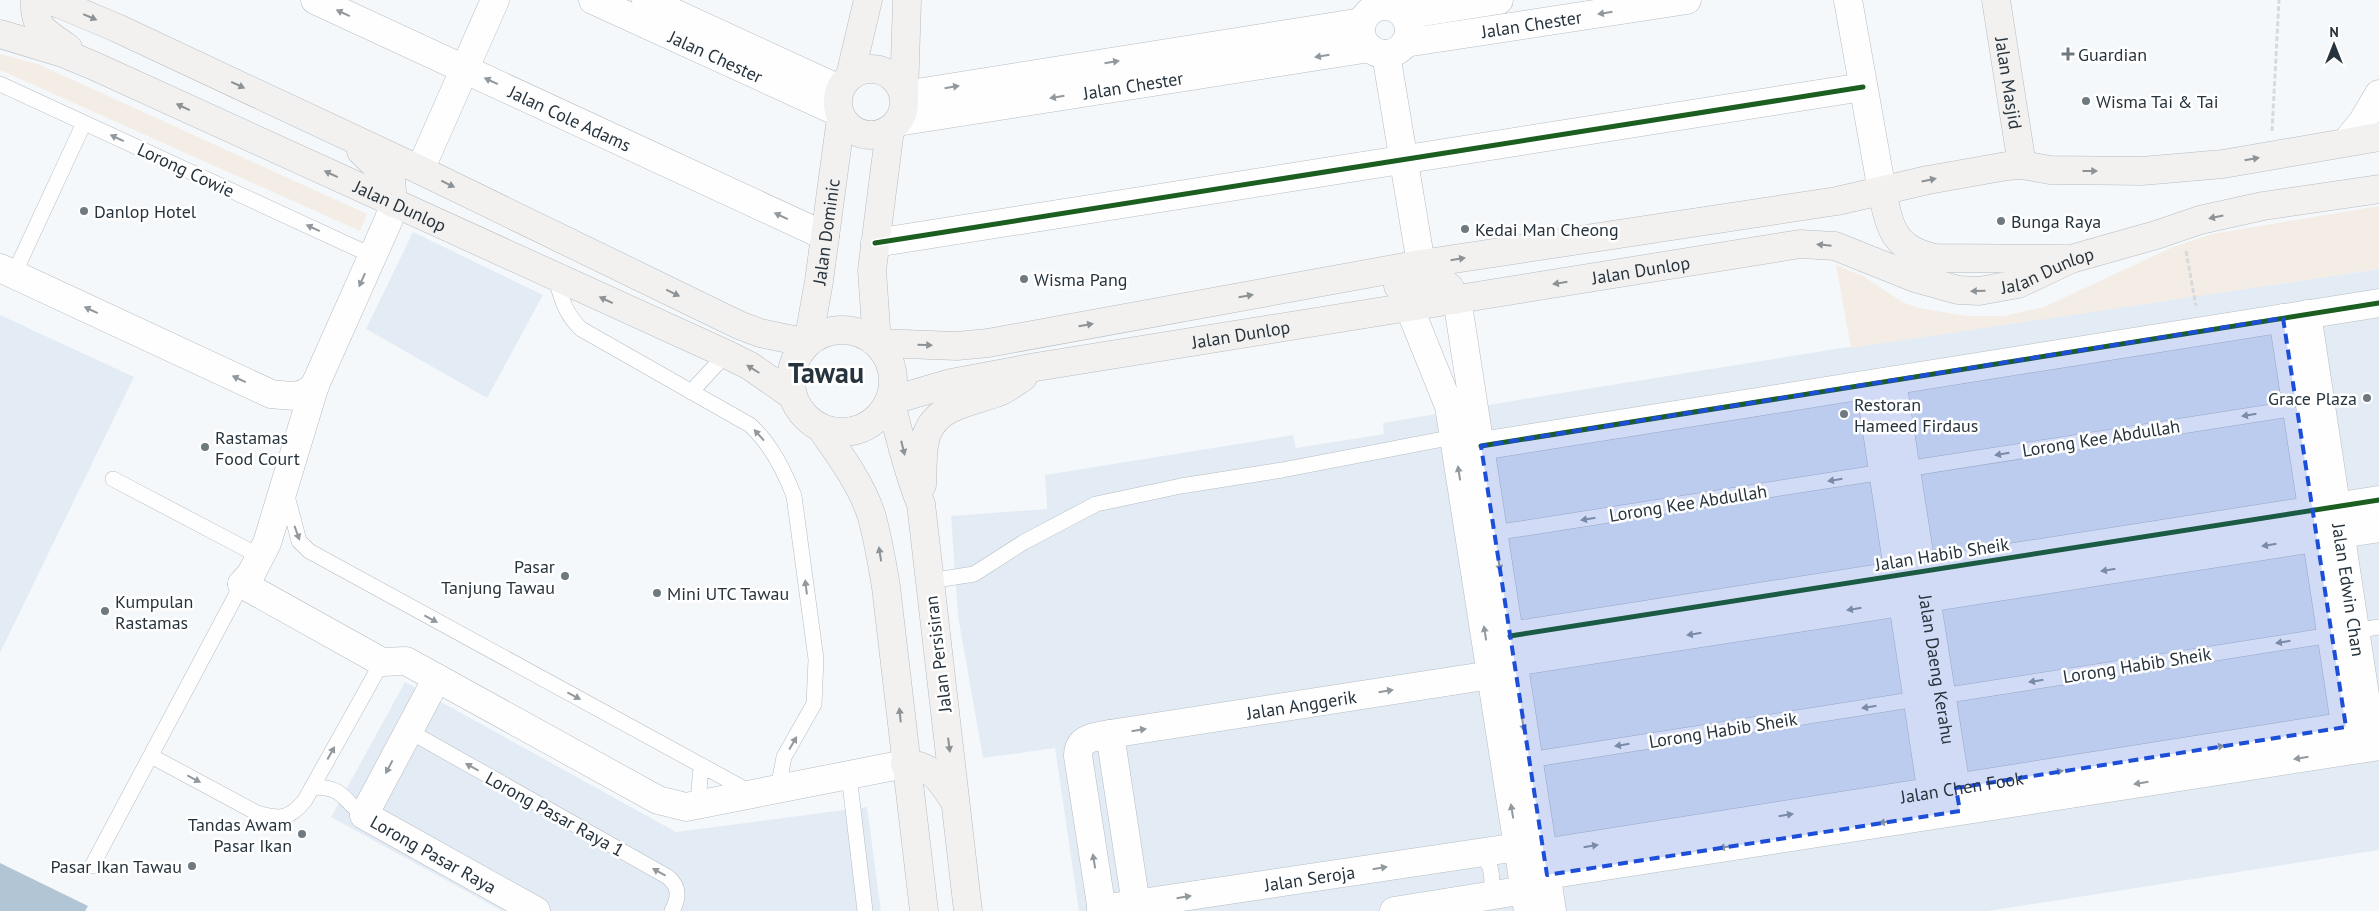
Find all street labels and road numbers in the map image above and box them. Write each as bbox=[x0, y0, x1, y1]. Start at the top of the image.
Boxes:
street label: Jalan Chester bbox=[1479, 5, 1583, 43]
street label: Jalan Chester bbox=[664, 24, 767, 88]
street label: Jalan Masjid bbox=[1990, 34, 2028, 131]
street label: Jalan Chester bbox=[1080, 66, 1185, 104]
street label: Jalan Cole Adams bbox=[504, 79, 635, 156]
street label: Lorong Cowie bbox=[134, 138, 238, 202]
street label: Jalan Dunlop bbox=[350, 174, 450, 237]
street label: Jalan Dominic bbox=[807, 177, 844, 287]
street label: Jalan Dunlop bbox=[1998, 242, 2096, 299]
street label: Jalan Dunlop bbox=[1589, 250, 1692, 289]
street label: Jalan Dunlop bbox=[1189, 315, 1292, 353]
street label: Lorong Kee Abdullah bbox=[2021, 414, 2181, 462]
street label: Lorong Kee Abdullah bbox=[1608, 479, 1768, 527]
street label: Jalan Edwin Chan bbox=[2327, 521, 2370, 658]
street label: Jalan Habib Sheik bbox=[1872, 532, 2011, 576]
street label: Jalan Daeng Kerahu bbox=[1914, 592, 1960, 746]
street label: Jalan Persisiran bbox=[919, 594, 957, 715]
street label: Lorong Habib Sheik bbox=[2061, 642, 2213, 688]
street label: Jalan Anggerik bbox=[1244, 684, 1358, 724]
street label: Lorong Habib Sheik bbox=[1647, 707, 1799, 753]
street label: Lorong Pasar Raya 1 bbox=[482, 766, 628, 862]
street label: Jalan Chen Fook bbox=[1898, 766, 2025, 808]
street label: Lorong Pasar Raya bbox=[367, 810, 501, 898]
street label: Jalan Seroja bbox=[1262, 860, 1357, 896]

